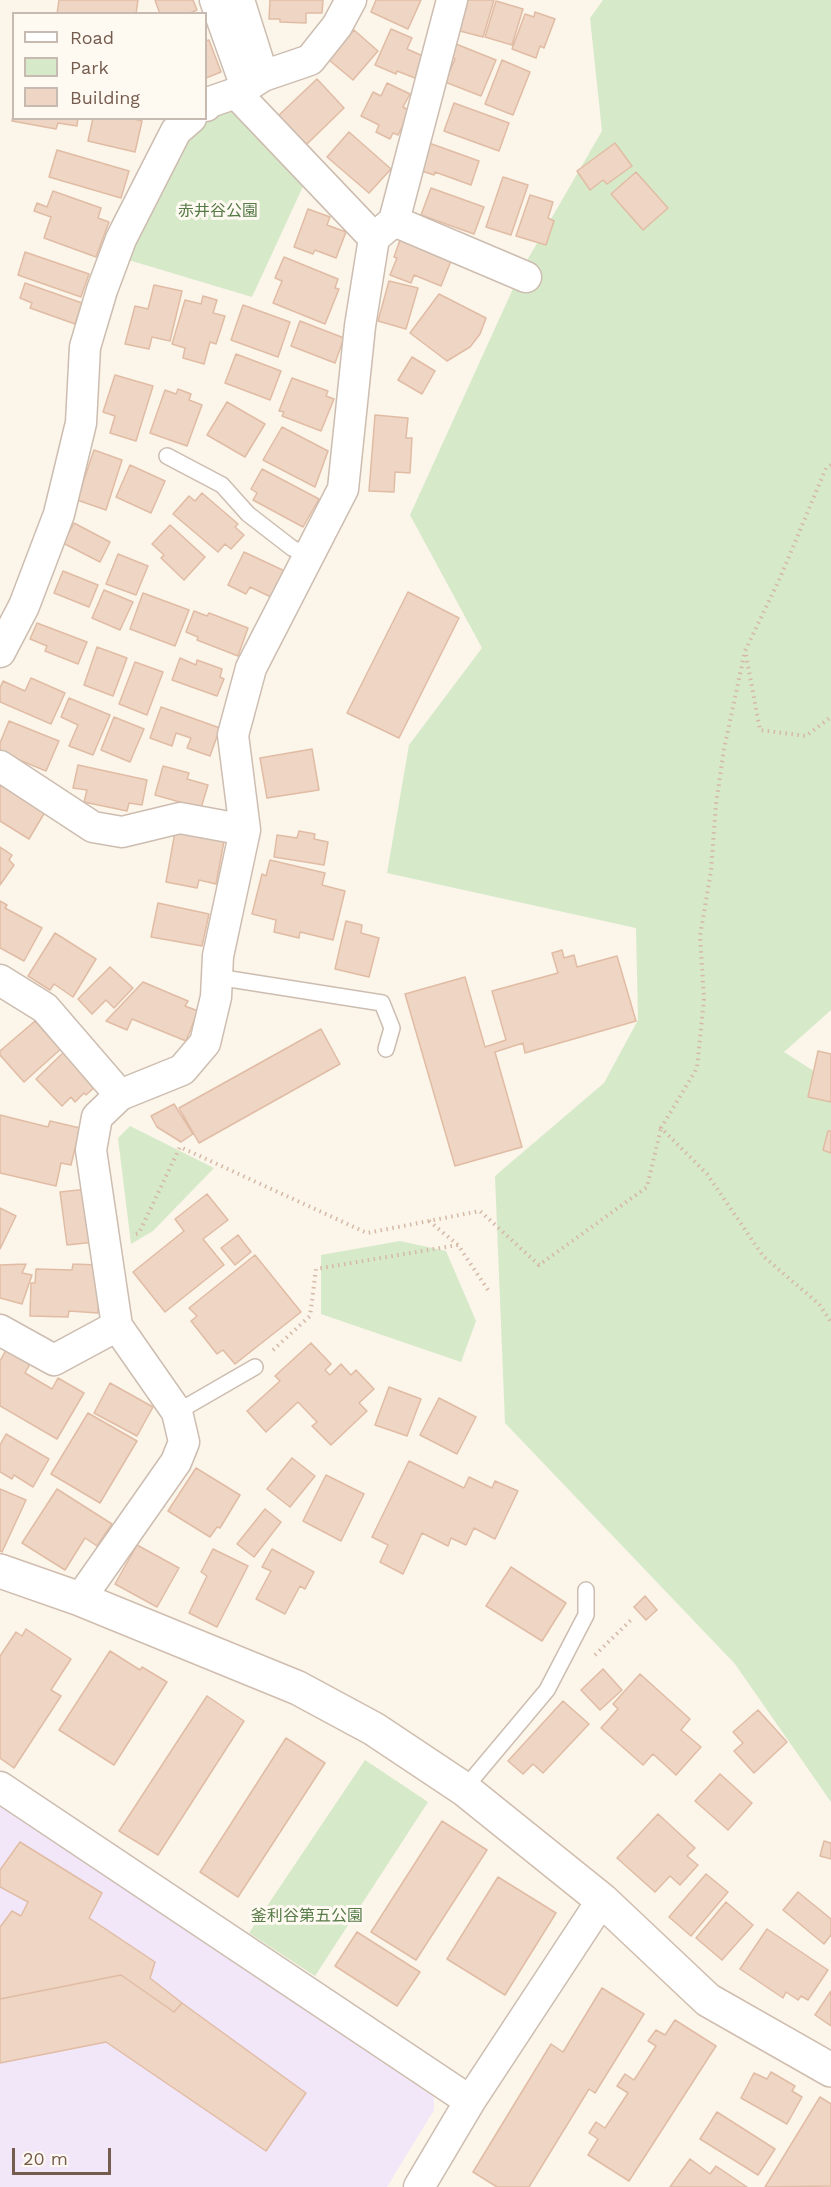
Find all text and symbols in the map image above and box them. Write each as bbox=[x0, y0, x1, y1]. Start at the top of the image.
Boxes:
legend bbox=[12, 12, 207, 120]
text: Road bbox=[70, 27, 114, 48]
text: Park bbox=[70, 57, 109, 78]
text: Building bbox=[70, 87, 140, 108]
park label: 赤井谷公園 bbox=[178, 201, 258, 221]
park label: 釜利谷第五公園 bbox=[251, 1906, 363, 1926]
scale bar bbox=[15, 2136, 114, 2174]
text: 20 m bbox=[23, 2148, 68, 2169]

